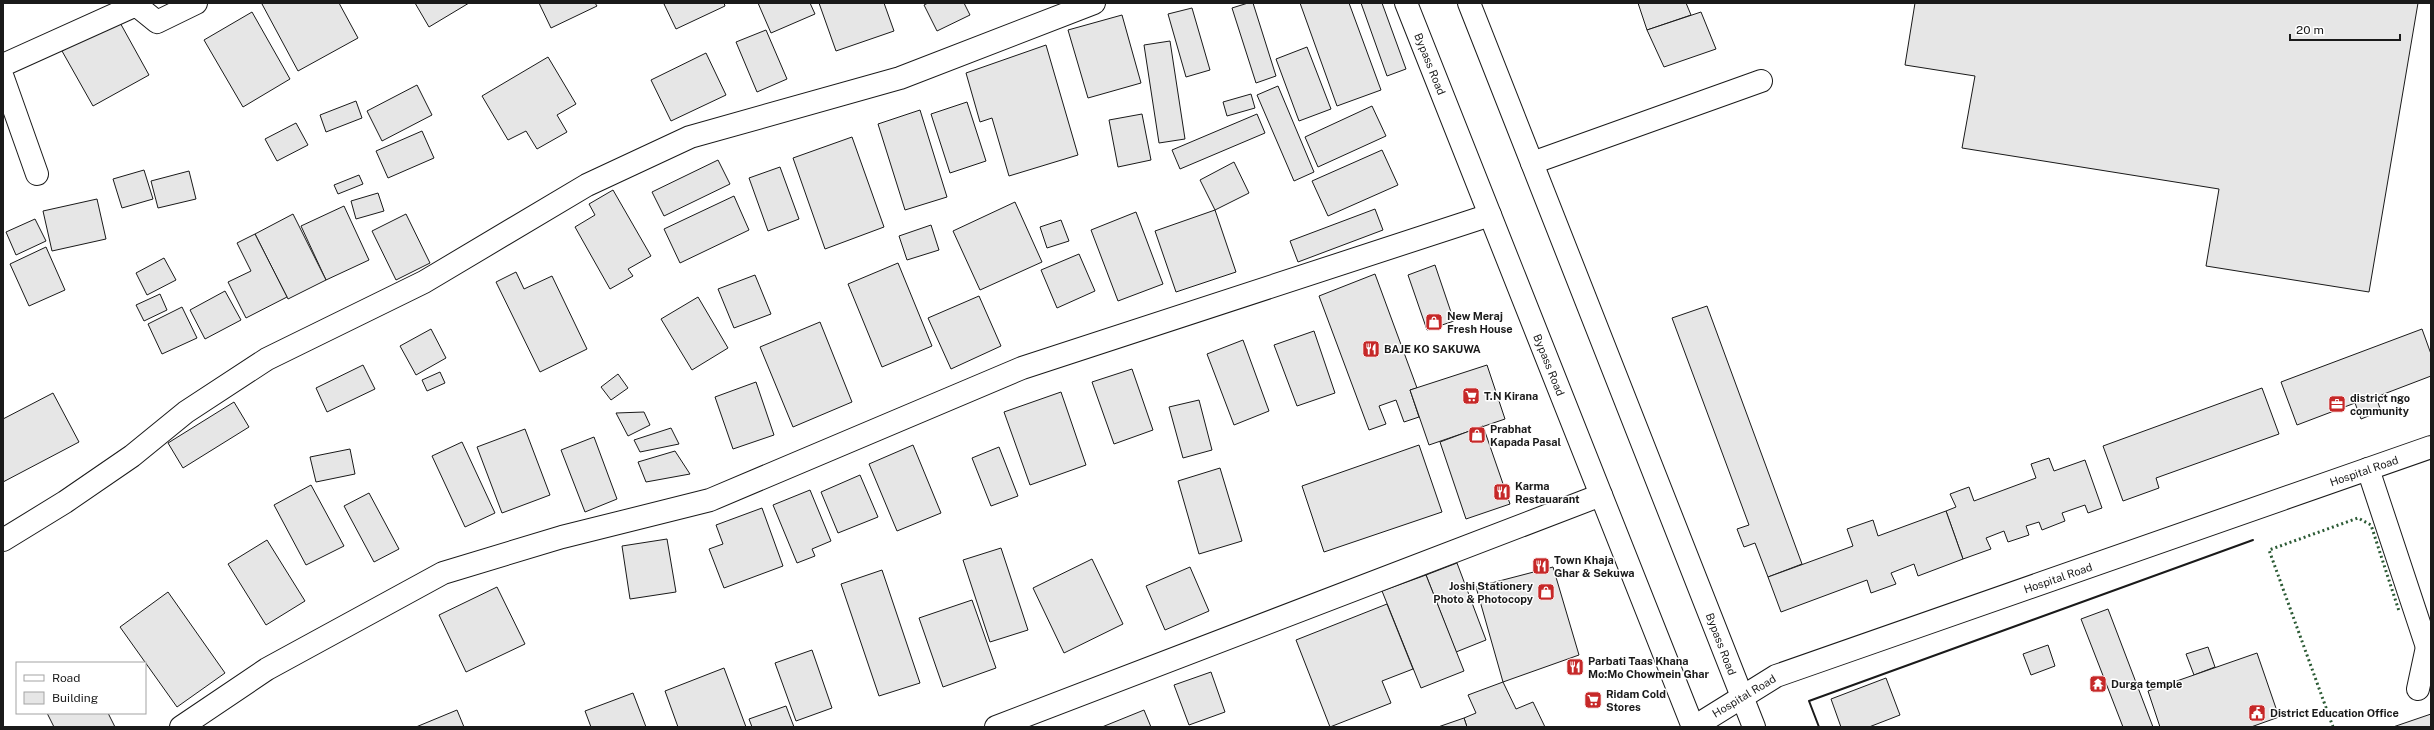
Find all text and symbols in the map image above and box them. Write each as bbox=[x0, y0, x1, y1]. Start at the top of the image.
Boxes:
scale bar bbox=[2290, 16, 2400, 42]
text: 20 m bbox=[2296, 23, 2324, 37]
street label: Bypass Road bbox=[1412, 31, 1448, 97]
place label: New Meraj Fresh House bbox=[1447, 310, 1513, 335]
shop icon: New Meraj Fresh House bbox=[1424, 312, 1444, 332]
street label: Bypass Road bbox=[1531, 332, 1567, 398]
restaurant icon: BAJE KO SAKUWA bbox=[1361, 339, 1381, 359]
place label: BAJE KO SAKUWA bbox=[1384, 343, 1481, 355]
supermarket icon: T.N Kirana bbox=[1461, 386, 1481, 406]
place label: T.N Kirana bbox=[1484, 390, 1538, 402]
place label: district ngo community bbox=[2350, 392, 2410, 417]
office icon: district ngo community bbox=[2327, 394, 2347, 414]
place label: Prabhat Kapada Pasal bbox=[1490, 423, 1562, 448]
shop icon: Prabhat Kapada Pasal bbox=[1467, 425, 1487, 445]
street label: Hospital Road bbox=[2328, 454, 2400, 488]
place label: Karma Restauarant bbox=[1515, 480, 1580, 505]
restaurant icon: Karma Restauarant bbox=[1492, 482, 1512, 502]
place label: Town Khaja Ghar & Sekuwa bbox=[1554, 554, 1635, 579]
restaurant icon: Town Khaja Ghar & Sekuwa bbox=[1531, 556, 1551, 576]
street label: Hospital Road bbox=[2022, 561, 2094, 595]
place label: Joshi Stationery Photo & Photocopy bbox=[1433, 580, 1534, 605]
shop icon: Joshi Stationery Photo & Photocopy bbox=[1536, 582, 1556, 602]
street label: Bypass Road bbox=[1704, 611, 1738, 677]
place label: Parbati Taas Khana Mo:Mo Chowmein Ghar bbox=[1588, 655, 1710, 680]
restaurant icon: Parbati Taas Khana Mo:Mo Chowmein Ghar bbox=[1565, 657, 1585, 677]
legend bbox=[16, 662, 146, 714]
text: Road bbox=[52, 671, 80, 685]
street label: Hospital Road bbox=[1710, 672, 1778, 720]
temple icon: Durga temple bbox=[2088, 674, 2108, 694]
place label: Durga temple bbox=[2111, 678, 2182, 690]
place label: Ridam Cold Stores bbox=[1606, 688, 1666, 713]
supermarket icon: Ridam Cold Stores bbox=[1583, 690, 1603, 710]
text: Building bbox=[52, 691, 98, 705]
public building icon: District Education Office bbox=[2247, 703, 2267, 723]
place label: District Education Office bbox=[2270, 707, 2399, 719]

